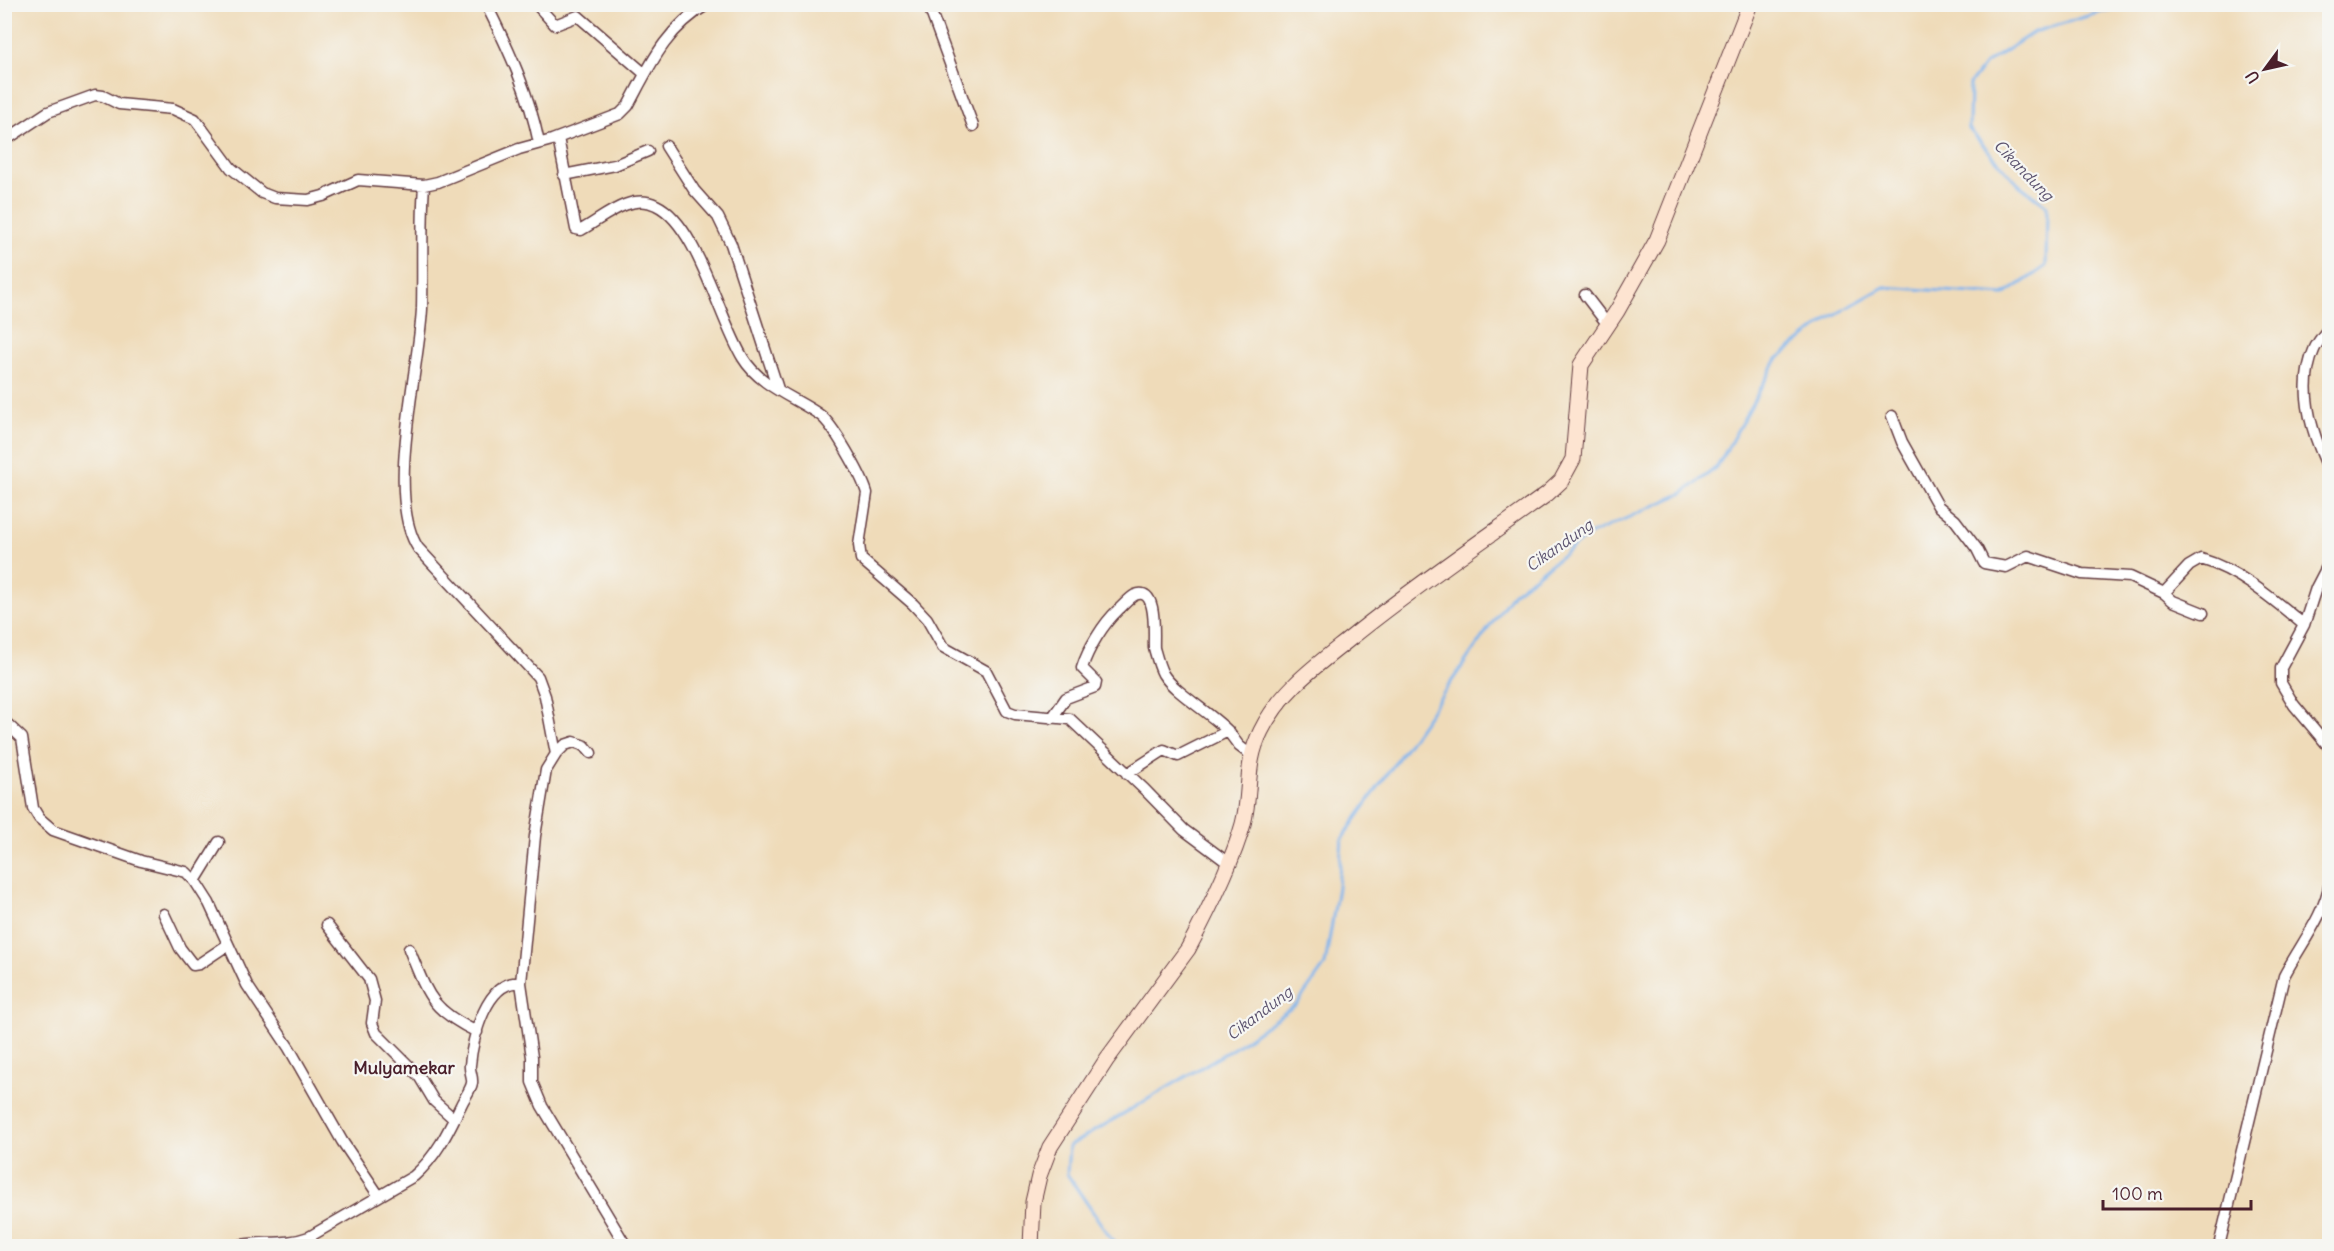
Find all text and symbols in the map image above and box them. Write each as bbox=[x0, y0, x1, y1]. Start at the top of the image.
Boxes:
north arrow bbox=[2235, 39, 2295, 99]
text: U bbox=[2241, 67, 2264, 87]
water label: Cikandung bbox=[1990, 135, 2059, 206]
water label: Cikandung bbox=[1522, 514, 1597, 575]
water label: Cikandung bbox=[1222, 981, 1297, 1044]
district label: Mulyamekar bbox=[353, 1056, 456, 1079]
scale bar bbox=[2103, 1173, 2252, 1211]
text: 100 m bbox=[2112, 1182, 2163, 1205]

